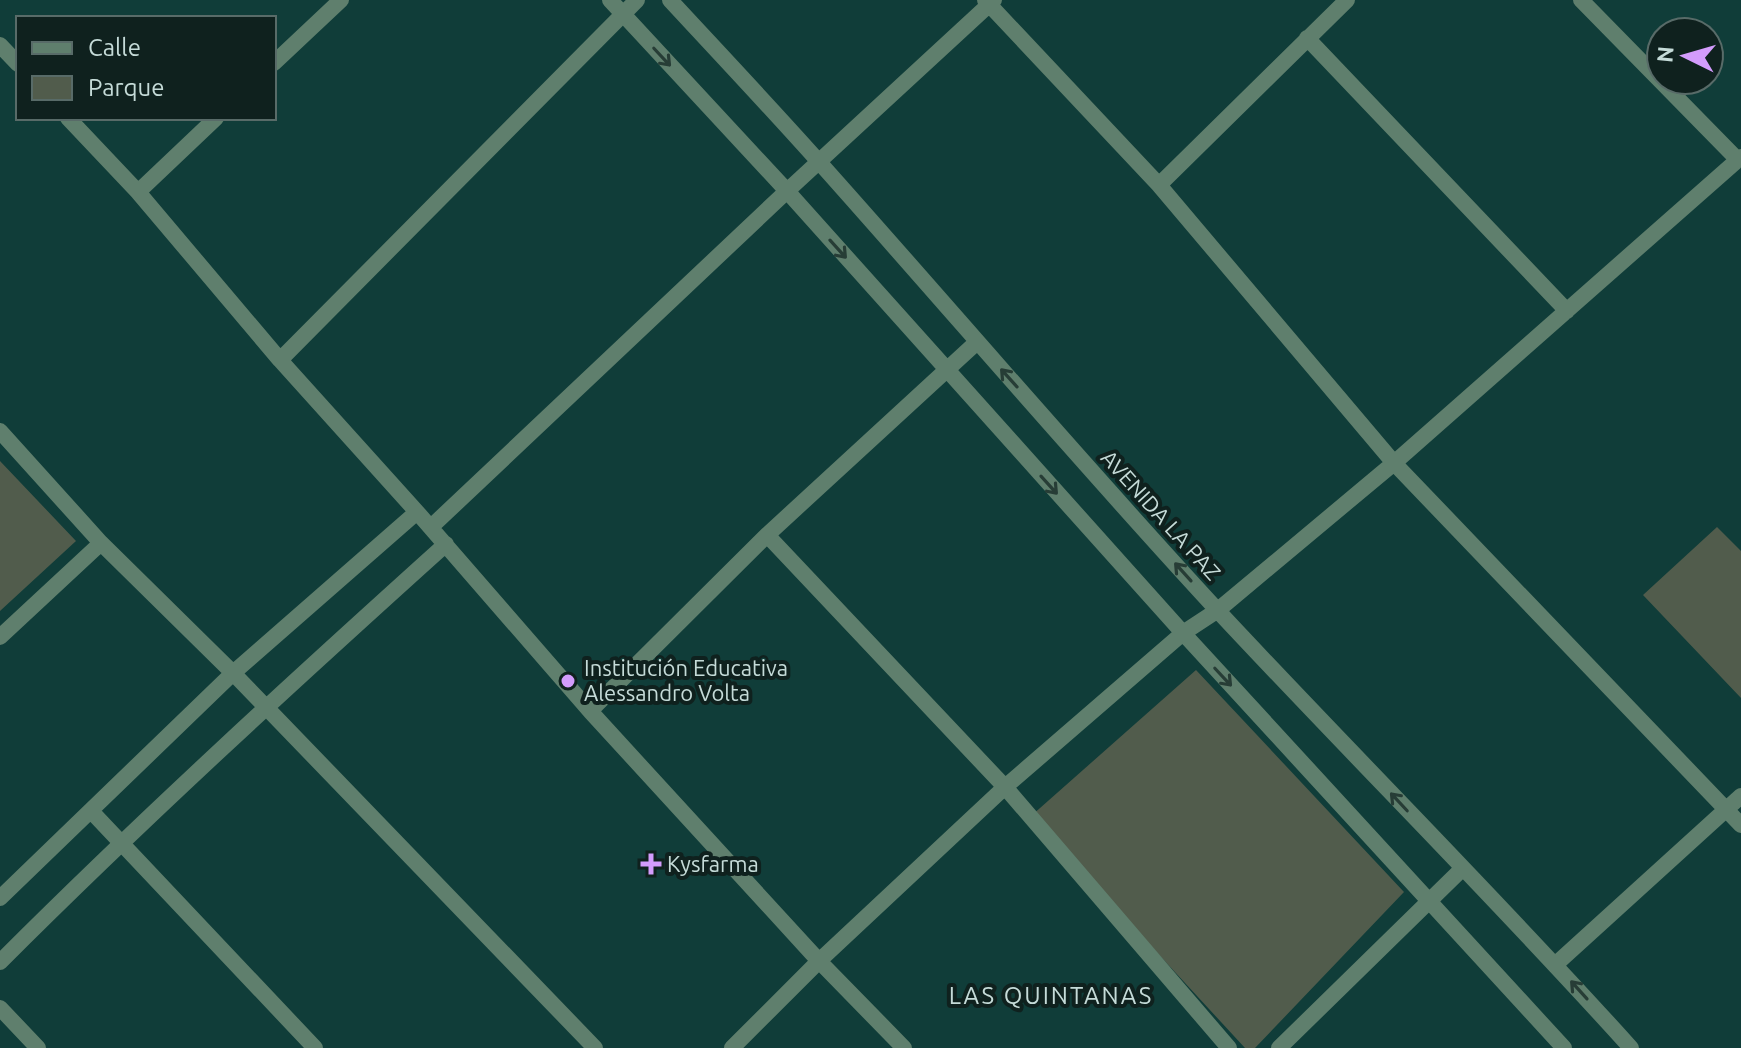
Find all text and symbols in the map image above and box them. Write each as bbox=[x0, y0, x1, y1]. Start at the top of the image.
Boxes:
legend bbox=[16, 16, 276, 120]
north arrow bbox=[1645, 16, 1725, 96]
text: Calle bbox=[88, 34, 141, 61]
text: N bbox=[1651, 45, 1678, 63]
one-way arrow bbox=[653, 47, 671, 67]
text: Parque bbox=[88, 74, 165, 101]
one-way arrow bbox=[829, 239, 847, 259]
one-way arrow bbox=[1000, 369, 1018, 389]
street label: AVENIDA LA PAZ bbox=[1097, 445, 1226, 585]
one-way arrow bbox=[1039, 474, 1057, 494]
one-way arrow bbox=[1174, 562, 1192, 582]
place label: Institución Educativa Alessandro Volta bbox=[584, 655, 788, 705]
one-way arrow bbox=[1214, 667, 1232, 687]
marker: Institución Educativa Alessandro Volta bbox=[559, 672, 577, 690]
one-way arrow bbox=[1390, 793, 1409, 812]
place label: Kysfarma bbox=[667, 851, 759, 876]
marker: Kysfarma bbox=[642, 855, 660, 873]
one-way arrow bbox=[1570, 980, 1588, 1000]
district label: LAS QUINTANAS bbox=[949, 982, 1153, 1009]

